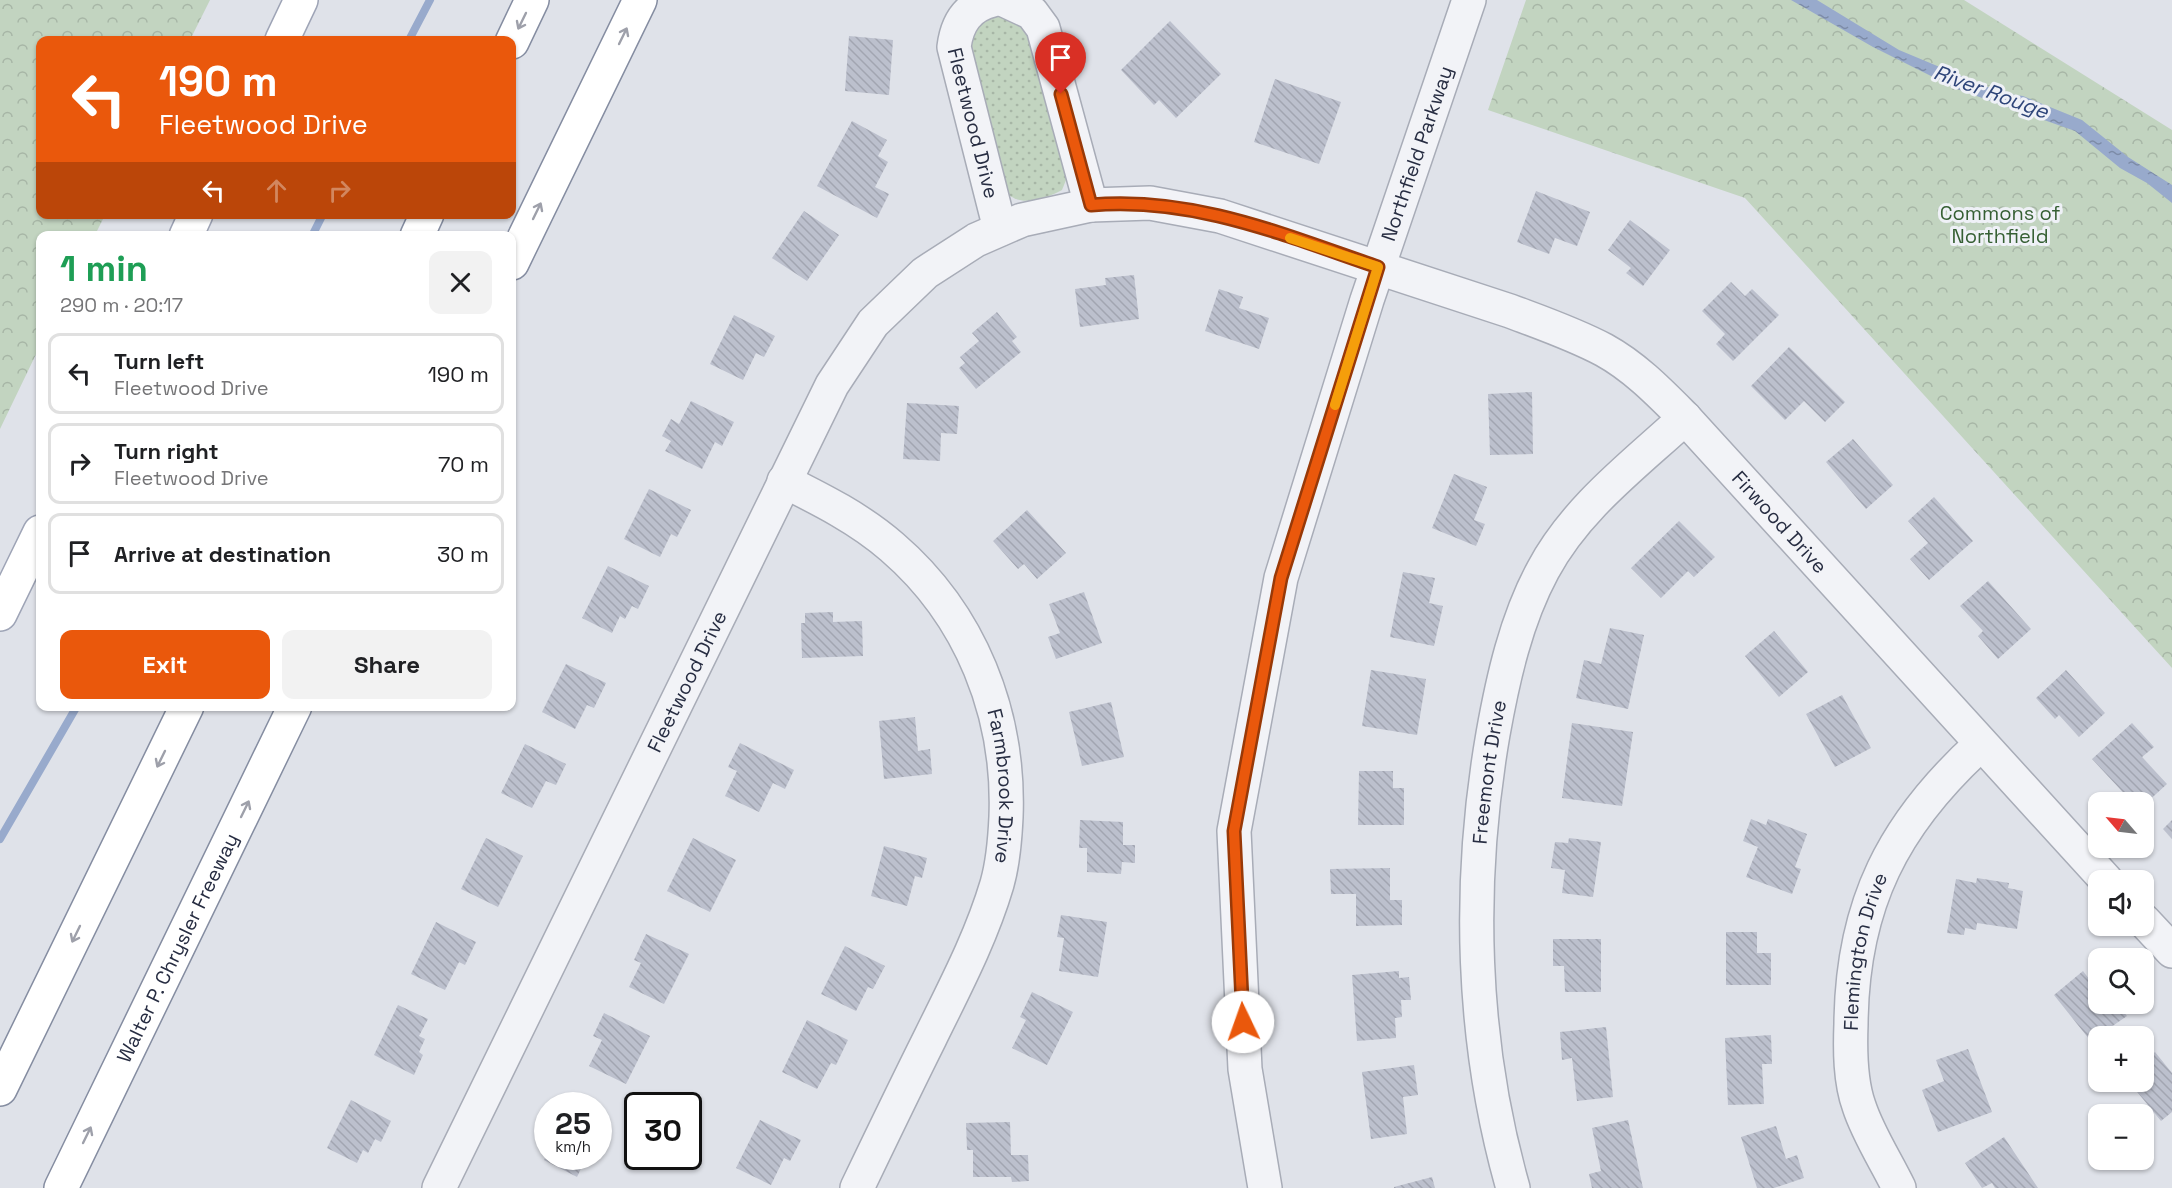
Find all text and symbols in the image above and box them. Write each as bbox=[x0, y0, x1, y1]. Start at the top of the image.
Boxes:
one-way arrow bbox=[515, 12, 527, 30]
one-way arrow bbox=[617, 27, 629, 45]
pin bbox=[1035, 32, 1086, 94]
icon: arrive bbox=[1044, 41, 1077, 74]
street label: Fleetwood Drive bbox=[942, 45, 1005, 201]
text: 190 m bbox=[159, 55, 278, 108]
water label: River Rouge bbox=[1930, 58, 2054, 125]
icon: left bbox=[60, 60, 138, 138]
street label: Northfield Parkway bbox=[1375, 62, 1459, 244]
text: Fleetwood Drive bbox=[159, 107, 368, 142]
icon: left bbox=[197, 174, 230, 207]
icon: ahead bbox=[260, 174, 293, 207]
icon: right bbox=[323, 174, 356, 207]
park label: Commons of Northfield bbox=[1940, 200, 2061, 249]
one-way arrow bbox=[532, 202, 544, 220]
text: 1 min bbox=[60, 246, 148, 292]
button: close bbox=[429, 251, 492, 314]
text: 290 m · 20:17 bbox=[60, 292, 183, 318]
text: Turn left bbox=[114, 347, 204, 375]
icon: left bbox=[63, 357, 96, 390]
text: 190 m bbox=[428, 360, 489, 388]
text: Fleetwood Drive bbox=[114, 375, 269, 401]
text: Turn right bbox=[114, 437, 219, 465]
icon: right bbox=[63, 447, 96, 480]
text: 70 m bbox=[438, 450, 489, 478]
text: Fleetwood Drive bbox=[114, 465, 269, 491]
street label: Firwood Drive bbox=[1726, 465, 1833, 579]
icon: arrive bbox=[63, 537, 96, 570]
text: Arrive at destination bbox=[114, 540, 331, 568]
text: 30 m bbox=[437, 540, 489, 568]
street label: Fleetwood Drive bbox=[641, 606, 733, 757]
button: Exit bbox=[60, 630, 270, 699]
button: Share bbox=[282, 630, 492, 699]
street label: Freemont Drive bbox=[1467, 698, 1512, 845]
street label: Farmbrook Drive bbox=[981, 706, 1019, 865]
one-way arrow bbox=[155, 750, 167, 768]
north arrow bbox=[2088, 792, 2154, 858]
map controls bbox=[2088, 792, 2154, 1170]
one-way arrow bbox=[240, 800, 252, 818]
street label: Walter P. Chrysler Freeway bbox=[111, 829, 244, 1067]
street label: Flemington Drive bbox=[1838, 869, 1893, 1031]
button: sound bbox=[2088, 870, 2154, 936]
one-way arrow bbox=[69, 925, 81, 943]
button: search bbox=[2088, 948, 2154, 1014]
position arrow bbox=[1211, 990, 1275, 1054]
button: + bbox=[2088, 1026, 2154, 1092]
speed limit sign: 30 bbox=[624, 1092, 702, 1170]
text: 25 bbox=[555, 1104, 591, 1143]
button: − bbox=[2088, 1104, 2154, 1170]
one-way arrow bbox=[81, 1127, 93, 1145]
text: km/h bbox=[555, 1137, 591, 1156]

